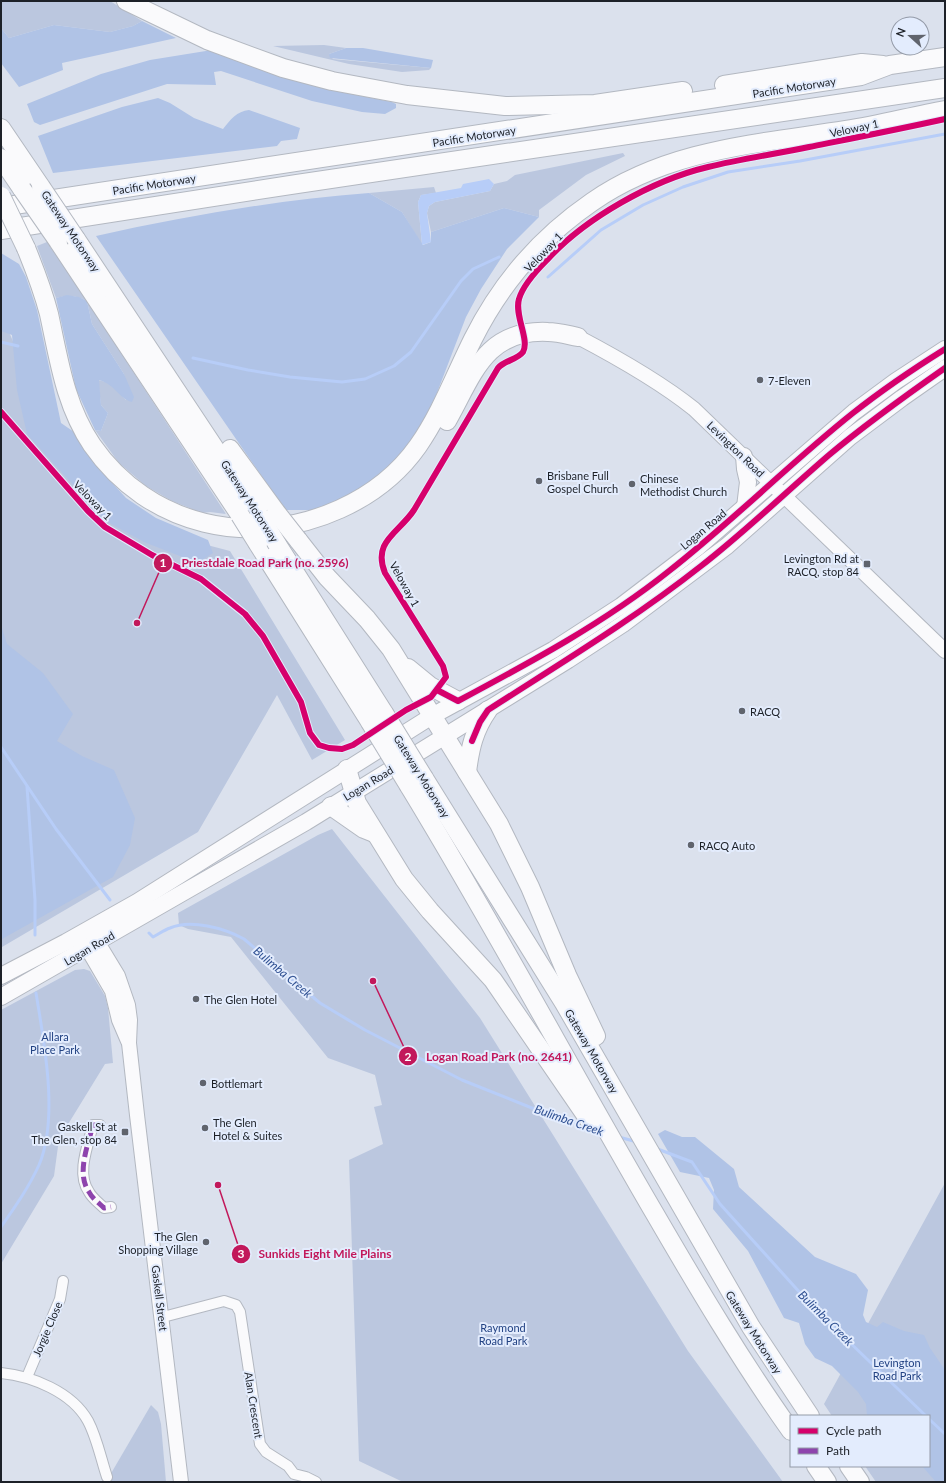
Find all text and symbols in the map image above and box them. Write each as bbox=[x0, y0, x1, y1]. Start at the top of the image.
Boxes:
north arrow bbox=[890, 16, 930, 56]
text: N bbox=[893, 26, 908, 39]
street label: Pacific Motorway bbox=[751, 74, 837, 100]
street label: Veloway 1 bbox=[828, 116, 880, 140]
street label: Pacific Motorway bbox=[431, 123, 517, 149]
street label: Pacific Motorway bbox=[111, 171, 197, 197]
street label: Gateway Motorway bbox=[39, 188, 103, 274]
street label: Veloway 1 bbox=[521, 230, 565, 274]
place label: 7-Eleven bbox=[768, 374, 811, 387]
marker: 7-Eleven bbox=[755, 375, 765, 385]
street label: Levington Road bbox=[705, 418, 767, 480]
street label: Gateway Motorway bbox=[219, 458, 282, 545]
place label: Brisbane Full Gospel Church bbox=[547, 469, 618, 495]
place label: Chinese Methodist Church bbox=[640, 472, 727, 498]
marker: Brisbane Full Gospel Church bbox=[534, 476, 544, 486]
street label: Veloway 1 bbox=[71, 478, 115, 522]
marker: Chinese Methodist Church bbox=[627, 479, 637, 489]
street label: Logan Road bbox=[677, 506, 729, 552]
callout: Priestdale Road Park (no. 2596) bbox=[153, 551, 356, 575]
place label: Levington Rd at RACQ, stop 84 bbox=[784, 552, 860, 578]
text: 1 bbox=[160, 555, 167, 570]
text: Priestdale Road Park (no. 2596) bbox=[181, 555, 349, 570]
street label: Veloway 1 bbox=[387, 559, 423, 609]
marker: Levington Rd at RACQ, stop 84 bbox=[862, 559, 872, 569]
place label: RACQ bbox=[750, 705, 780, 718]
marker: RACQ bbox=[737, 706, 747, 716]
street label: Gateway Motorway bbox=[391, 732, 453, 820]
street label: Logan Road bbox=[341, 763, 395, 803]
place label: RACQ Auto bbox=[699, 839, 755, 852]
marker: RACQ Auto bbox=[686, 840, 696, 850]
street label: Logan Road bbox=[62, 928, 116, 968]
water label: Bulimba Creek bbox=[251, 943, 316, 1001]
place label: The Glen Hotel bbox=[204, 993, 277, 1006]
marker: The Glen Hotel bbox=[191, 994, 201, 1004]
street label: Gateway Motorway bbox=[563, 1007, 622, 1096]
park label: Allara Place Park bbox=[30, 1030, 80, 1056]
callout: Logan Road Park (no. 2641) bbox=[398, 1044, 580, 1068]
text: 2 bbox=[405, 1049, 412, 1064]
text: Logan Road Park (no. 2641) bbox=[426, 1049, 572, 1064]
place label: Bottlemart bbox=[211, 1077, 263, 1090]
marker: Bottlemart bbox=[198, 1078, 208, 1088]
water label: Bulimba Creek bbox=[532, 1101, 606, 1139]
place label: The Glen Hotel & Suites bbox=[213, 1116, 283, 1142]
place label: Gaskell St at The Glen, stop 84 bbox=[31, 1120, 118, 1146]
marker: The Glen Hotel & Suites bbox=[200, 1123, 210, 1133]
marker: Gaskell St at The Glen, stop 84 bbox=[120, 1127, 130, 1137]
place label: The Glen Shopping Village bbox=[118, 1230, 198, 1256]
marker: The Glen Shopping Village bbox=[201, 1237, 211, 1247]
callout: Sunkids Eight Mile Plains bbox=[231, 1242, 400, 1266]
text: 3 bbox=[238, 1246, 245, 1261]
text: Sunkids Eight Mile Plains bbox=[259, 1246, 392, 1261]
street label: Gaskell Street bbox=[150, 1264, 170, 1332]
water label: Bulimba Creek bbox=[795, 1287, 857, 1349]
street label: Gateway Motorway bbox=[723, 1288, 785, 1376]
street label: Jorgie Close bbox=[30, 1299, 64, 1358]
park label: Raymond Road Park bbox=[479, 1321, 528, 1347]
park label: Levington Road Park bbox=[873, 1356, 922, 1382]
street label: Alan Crescent bbox=[242, 1371, 266, 1439]
legend bbox=[790, 1415, 930, 1467]
text: Cycle path bbox=[826, 1423, 881, 1438]
text: Path bbox=[826, 1443, 850, 1458]

